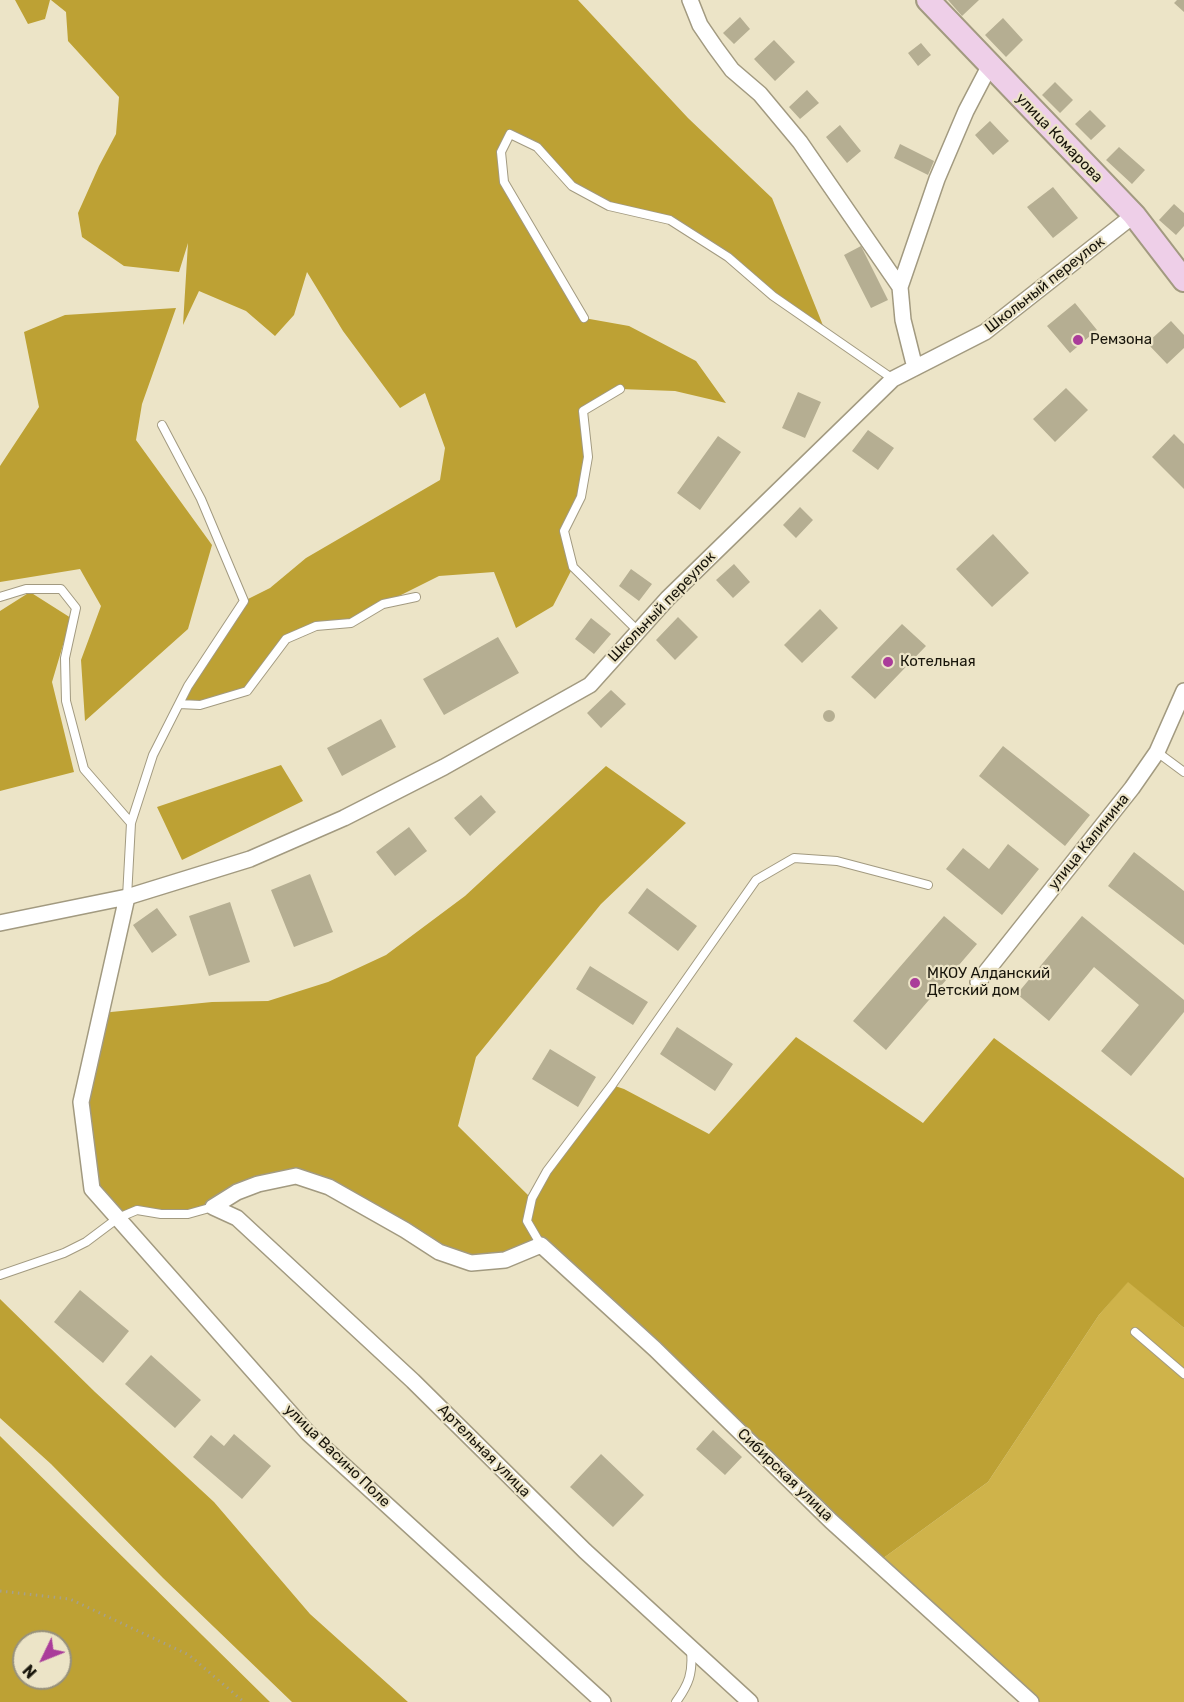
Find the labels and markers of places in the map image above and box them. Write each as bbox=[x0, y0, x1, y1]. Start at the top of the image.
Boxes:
place label: Ремзона bbox=[1090, 331, 1152, 349]
marker: Ремзона bbox=[1071, 333, 1085, 347]
place label: Котельная bbox=[900, 653, 976, 671]
marker: Котельная bbox=[881, 655, 895, 669]
place label: МКОУ Алданский Детский дом bbox=[927, 965, 1050, 1000]
marker: МКОУ Алданский Детский дом bbox=[908, 976, 922, 990]

